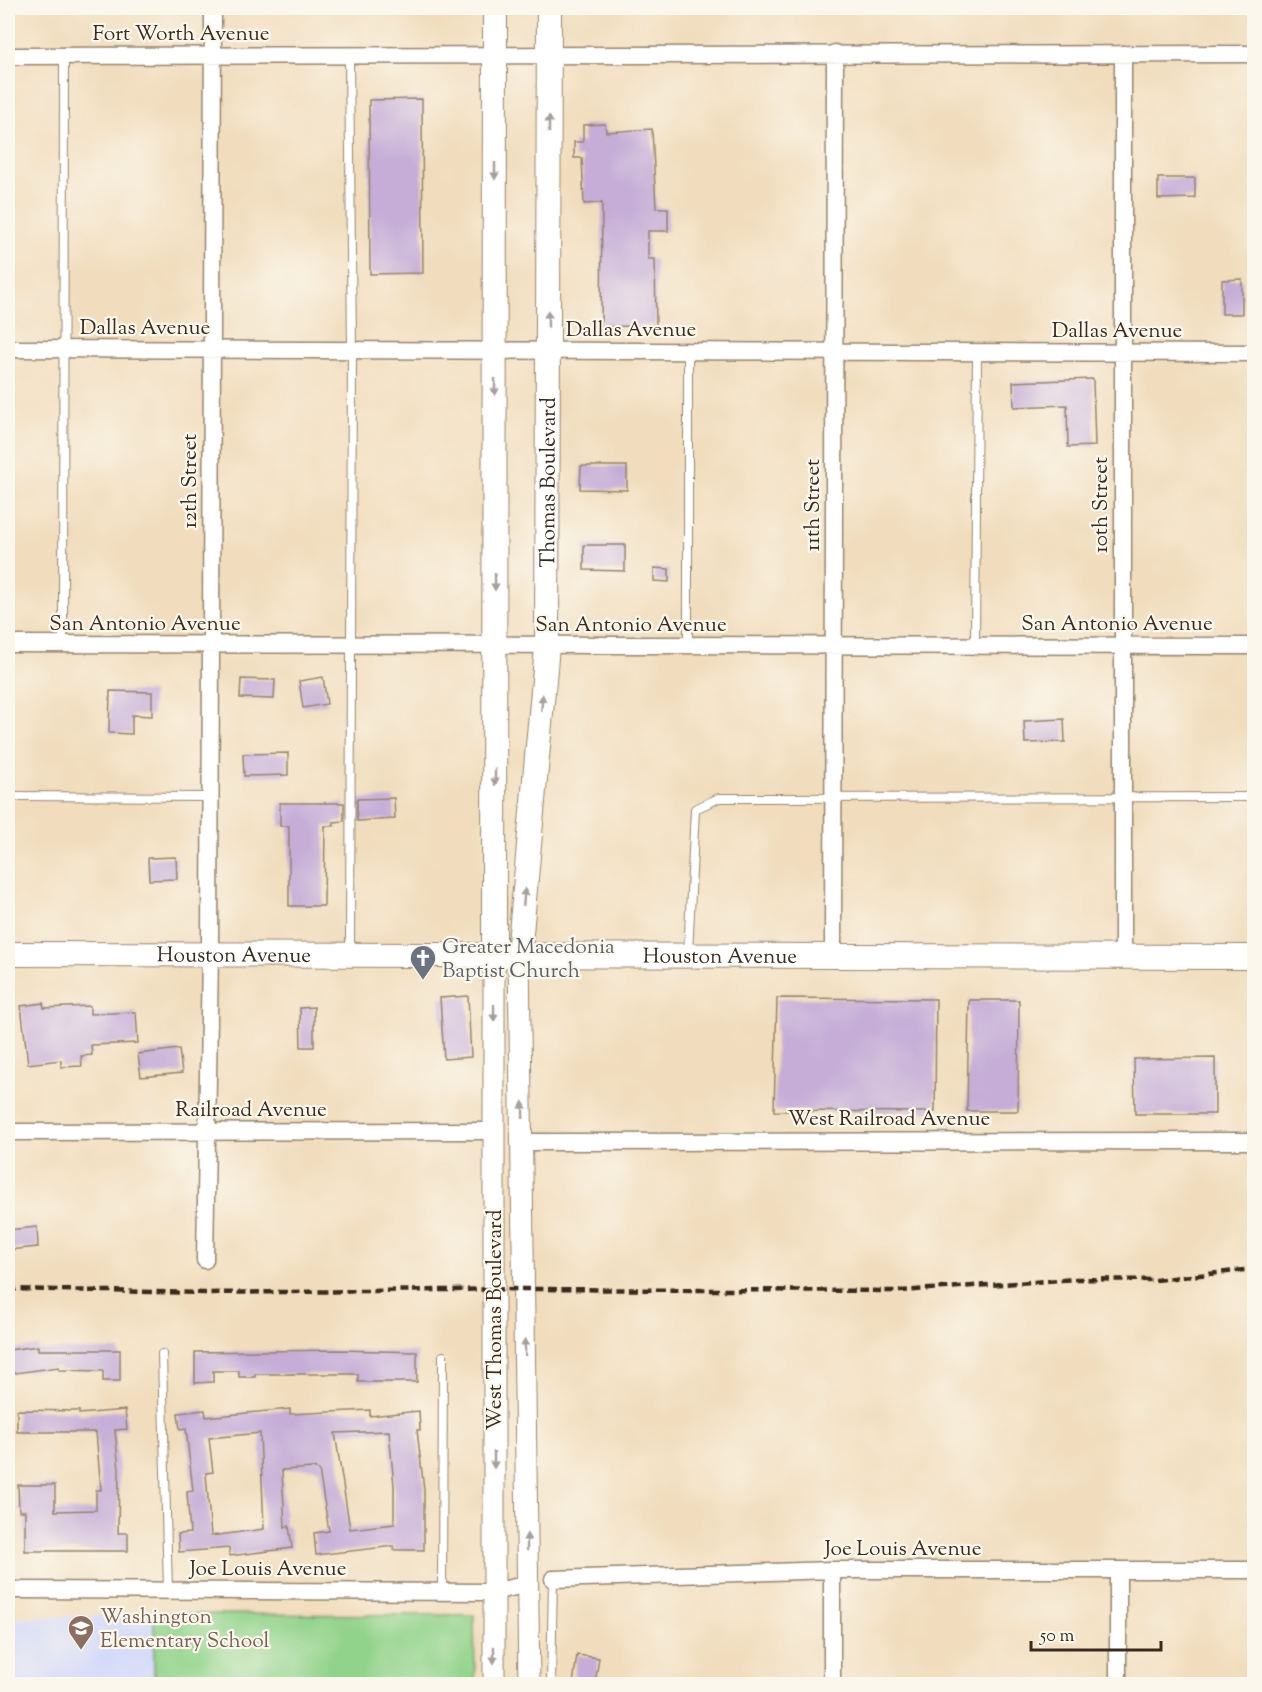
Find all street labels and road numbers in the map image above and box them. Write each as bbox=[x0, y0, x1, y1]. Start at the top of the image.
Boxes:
street label: Fort Worth Avenue bbox=[92, 20, 270, 50]
street label: Dallas Avenue bbox=[80, 314, 210, 344]
street label: Dallas Avenue bbox=[566, 316, 696, 346]
street label: Dallas Avenue bbox=[1052, 317, 1182, 347]
street label: Thomas Boulevard bbox=[534, 397, 565, 567]
street label: 12th Street bbox=[176, 433, 206, 529]
street label: 10th Street bbox=[1087, 457, 1117, 553]
street label: 11th Street bbox=[799, 459, 829, 551]
street label: San Antonio Avenue bbox=[49, 610, 241, 640]
street label: San Antonio Avenue bbox=[1021, 610, 1213, 640]
street label: San Antonio Avenue bbox=[535, 611, 727, 641]
street label: Houston Avenue bbox=[157, 941, 311, 972]
street label: Houston Avenue bbox=[643, 943, 797, 973]
street label: Railroad Avenue bbox=[175, 1096, 327, 1126]
street label: West Railroad Avenue bbox=[788, 1105, 990, 1135]
street label: West Thomas Boulevard bbox=[481, 1209, 511, 1431]
street label: Joe Louis Avenue bbox=[824, 1535, 981, 1565]
street label: Joe Louis Avenue bbox=[189, 1555, 346, 1585]

